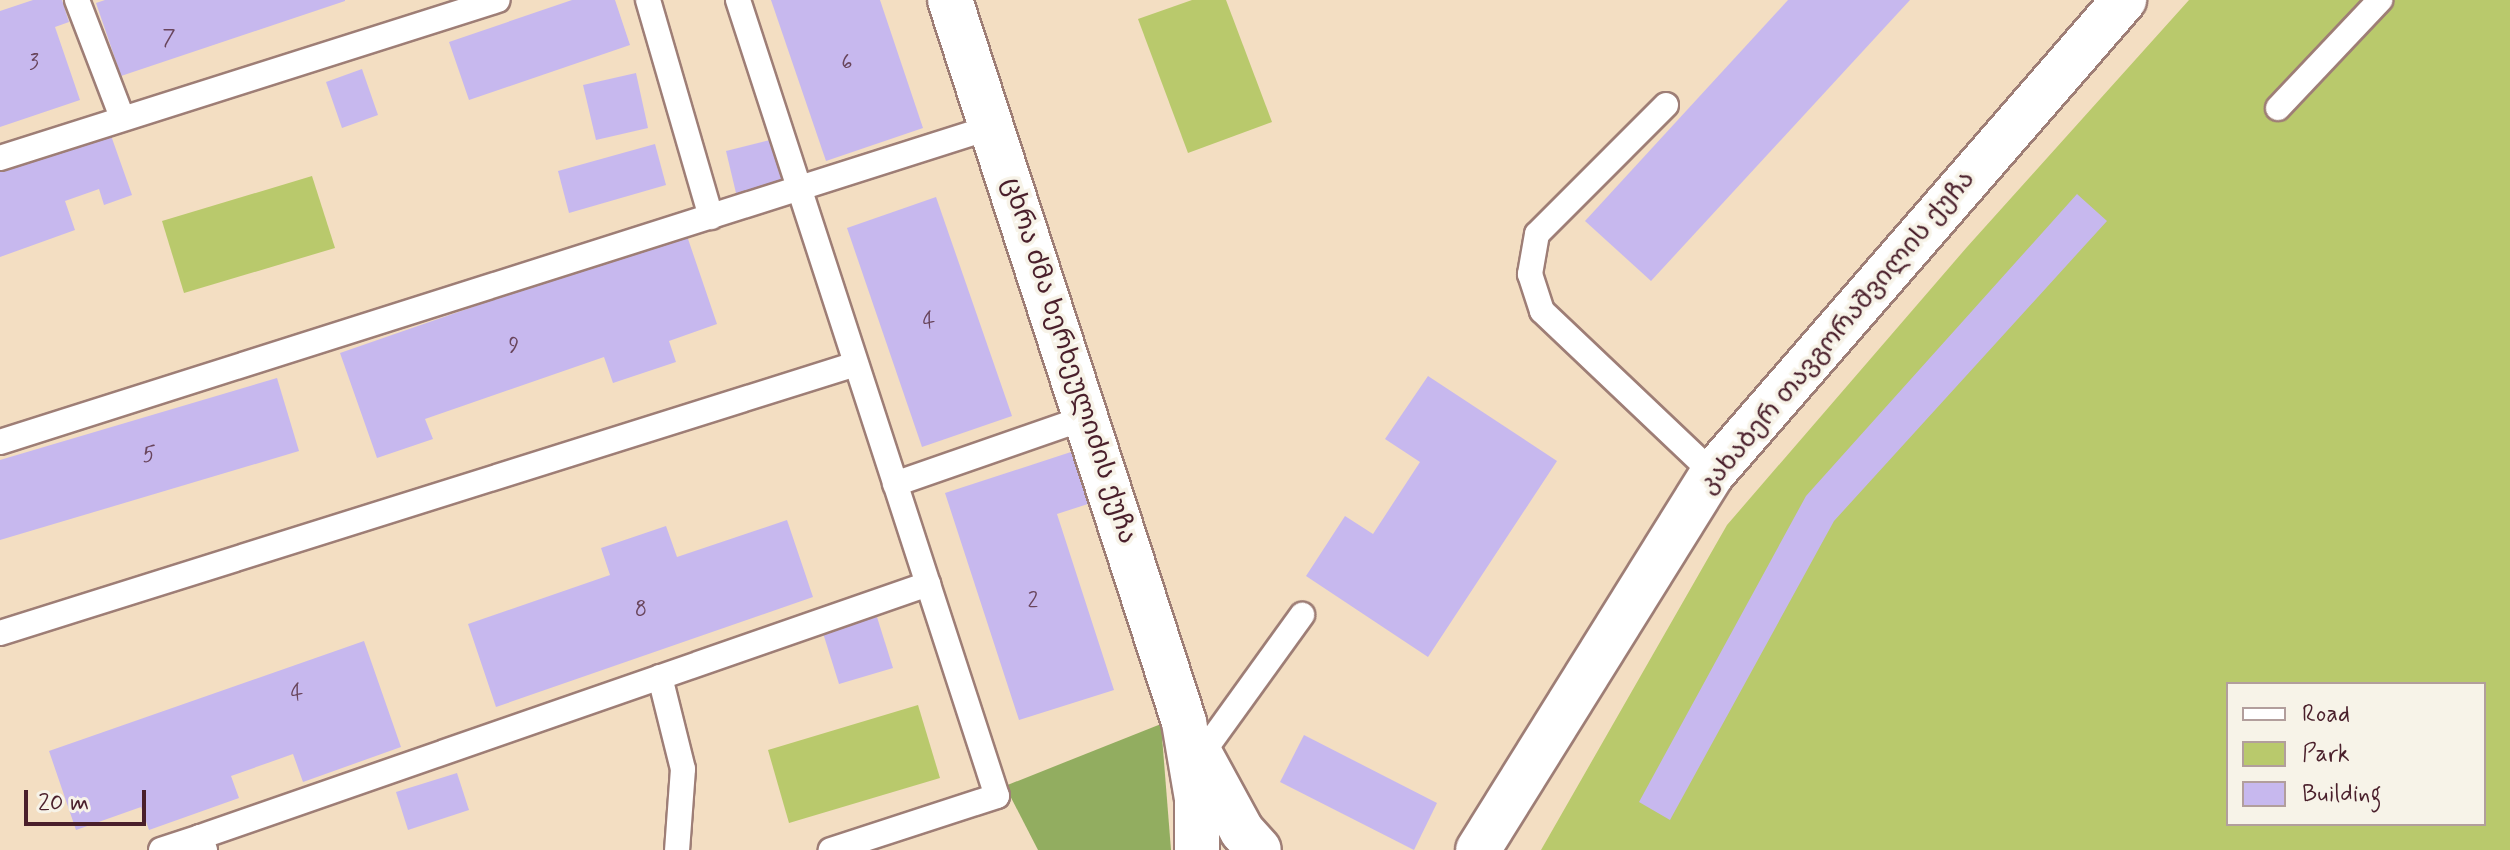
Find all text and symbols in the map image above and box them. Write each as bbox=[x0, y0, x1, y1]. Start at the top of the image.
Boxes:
house number: 7 bbox=[162, 27, 176, 53]
house number: 3 bbox=[29, 51, 39, 77]
house number: 6 bbox=[841, 51, 853, 77]
street label: კახაბერ თავგორაშვილის ქუჩა bbox=[1694, 165, 1982, 501]
street label: ცხრა ძმა ხერხეულიძის ქუჩა bbox=[994, 174, 1142, 548]
house number: 4 bbox=[923, 309, 935, 335]
house number: 9 bbox=[509, 334, 519, 360]
house number: 5 bbox=[142, 443, 156, 469]
house number: 2 bbox=[1028, 589, 1038, 615]
house number: 8 bbox=[635, 598, 647, 624]
house number: 4 bbox=[291, 681, 303, 707]
legend bbox=[2226, 682, 2486, 826]
text: Road bbox=[2302, 699, 2350, 730]
text: Park bbox=[2302, 739, 2350, 770]
scale bar bbox=[28, 774, 150, 824]
text: Building bbox=[2302, 779, 2382, 810]
text: 20 m bbox=[38, 788, 89, 819]

